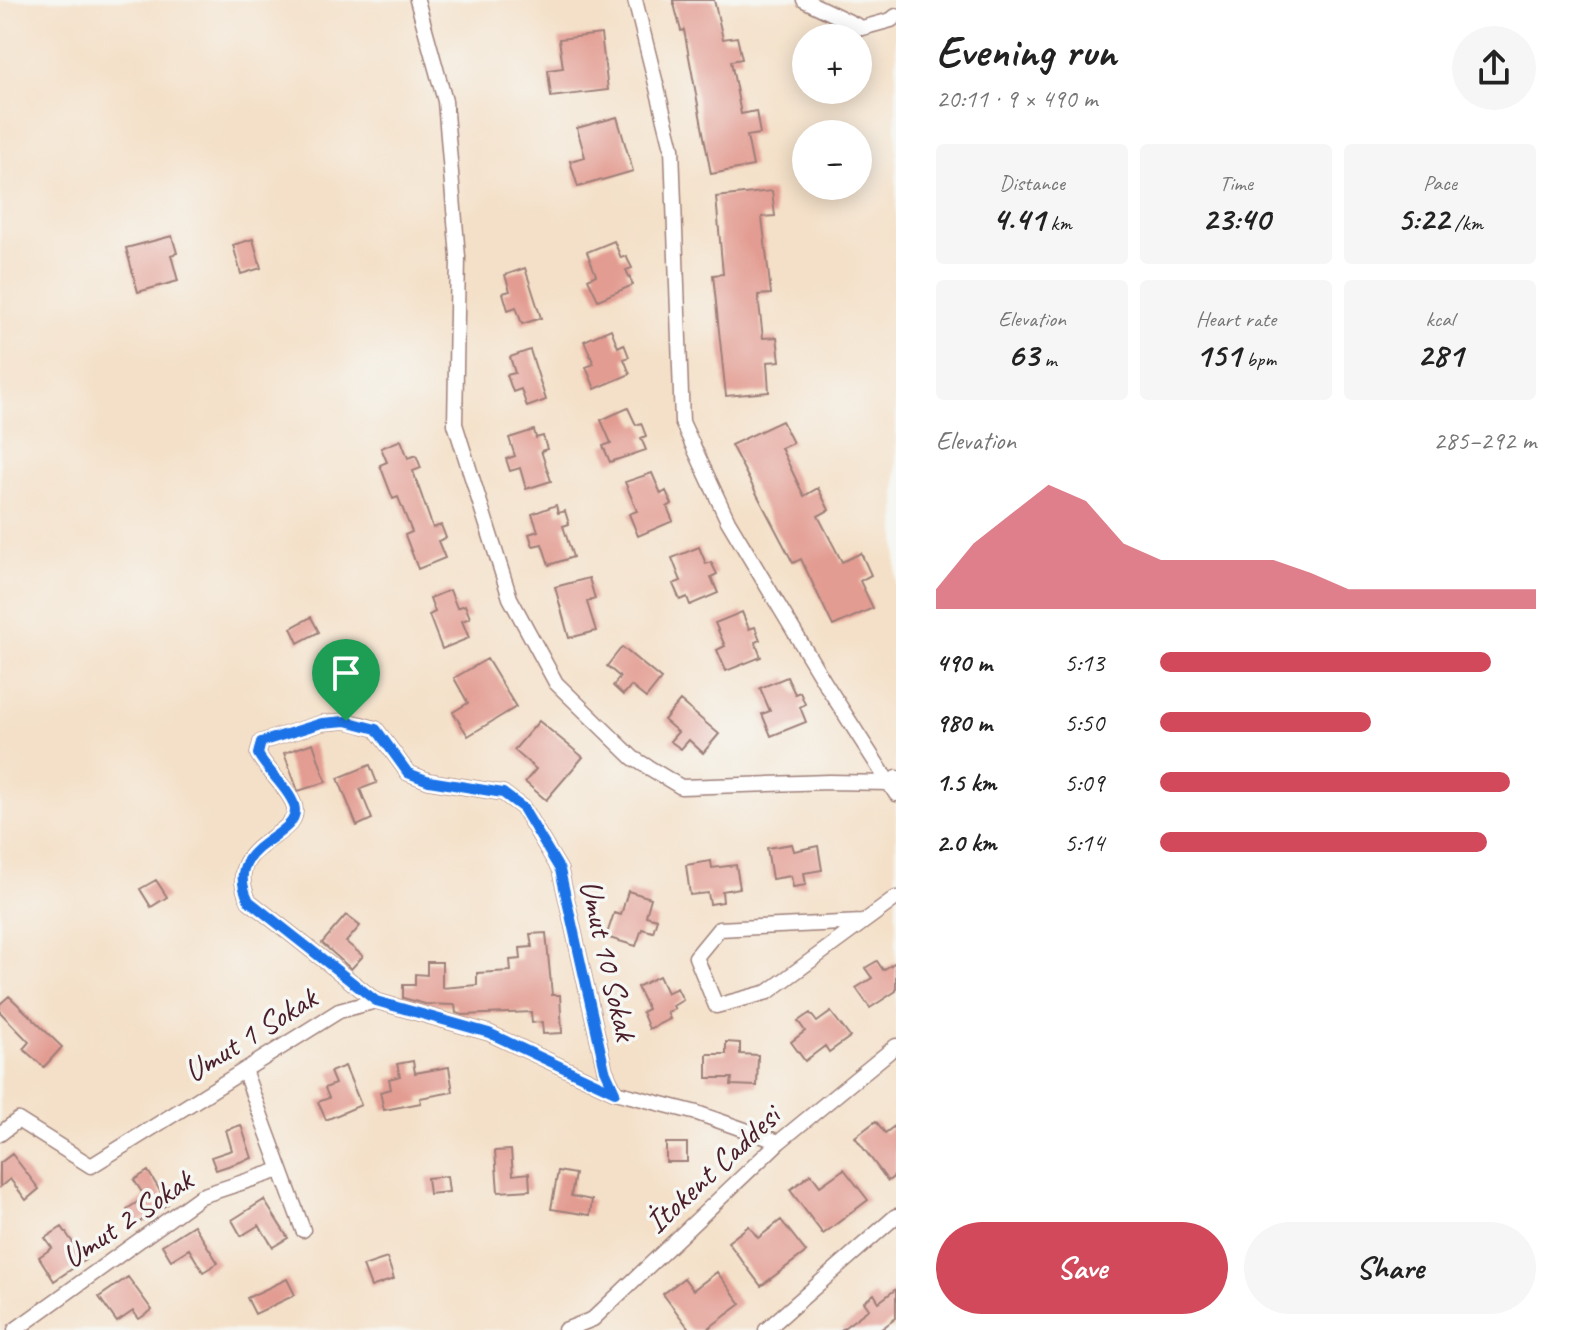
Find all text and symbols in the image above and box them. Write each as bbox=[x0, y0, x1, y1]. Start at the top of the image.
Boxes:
map controls bbox=[792, 24, 872, 200]
button: + bbox=[792, 24, 872, 104]
text: Evening run bbox=[936, 24, 1116, 79]
button: share bbox=[1452, 26, 1536, 110]
text: 20:11 · 9 × 490 m bbox=[936, 82, 1097, 115]
button: − bbox=[792, 120, 872, 200]
text: Distance bbox=[999, 169, 1065, 197]
text: Time bbox=[1219, 169, 1253, 197]
text: Pace bbox=[1423, 169, 1457, 197]
text: 4.41 bbox=[992, 197, 1045, 240]
text: 23:40 bbox=[1202, 197, 1270, 240]
text: 5:22 bbox=[1397, 197, 1449, 240]
text: km bbox=[1045, 209, 1072, 237]
text: /km bbox=[1449, 209, 1483, 237]
text: Elevation bbox=[998, 305, 1066, 333]
text: Heart rate bbox=[1196, 305, 1276, 333]
text: kcal bbox=[1425, 305, 1455, 333]
text: 63 bbox=[1008, 333, 1039, 376]
text: 151 bbox=[1196, 333, 1241, 376]
text: 281 bbox=[1417, 333, 1463, 376]
text: m bbox=[1039, 345, 1056, 373]
text: bpm bbox=[1241, 345, 1276, 373]
text: Elevation bbox=[936, 424, 1016, 457]
text: 285–292 m bbox=[1433, 424, 1536, 457]
pin bbox=[312, 639, 380, 721]
text: 490 m bbox=[936, 646, 992, 679]
text: 5:13 bbox=[1064, 646, 1104, 679]
icon: arrive bbox=[324, 651, 368, 695]
text: 980 m bbox=[936, 706, 992, 739]
text: 5:50 bbox=[1064, 706, 1104, 739]
text: 1.5 km bbox=[936, 766, 996, 799]
text: 5:09 bbox=[1064, 766, 1104, 799]
text: 2.0 km bbox=[936, 826, 996, 859]
text: 5:14 bbox=[1064, 826, 1104, 859]
street label: Umut 10 Sokak bbox=[570, 876, 647, 1047]
street label: Umut 1 Sokak bbox=[176, 976, 326, 1091]
street label: İtokent Caddesi bbox=[636, 1094, 791, 1242]
street label: Umut 2 Sokak bbox=[54, 1158, 203, 1277]
button: Save bbox=[936, 1222, 1228, 1314]
button: Share bbox=[1244, 1222, 1536, 1314]

